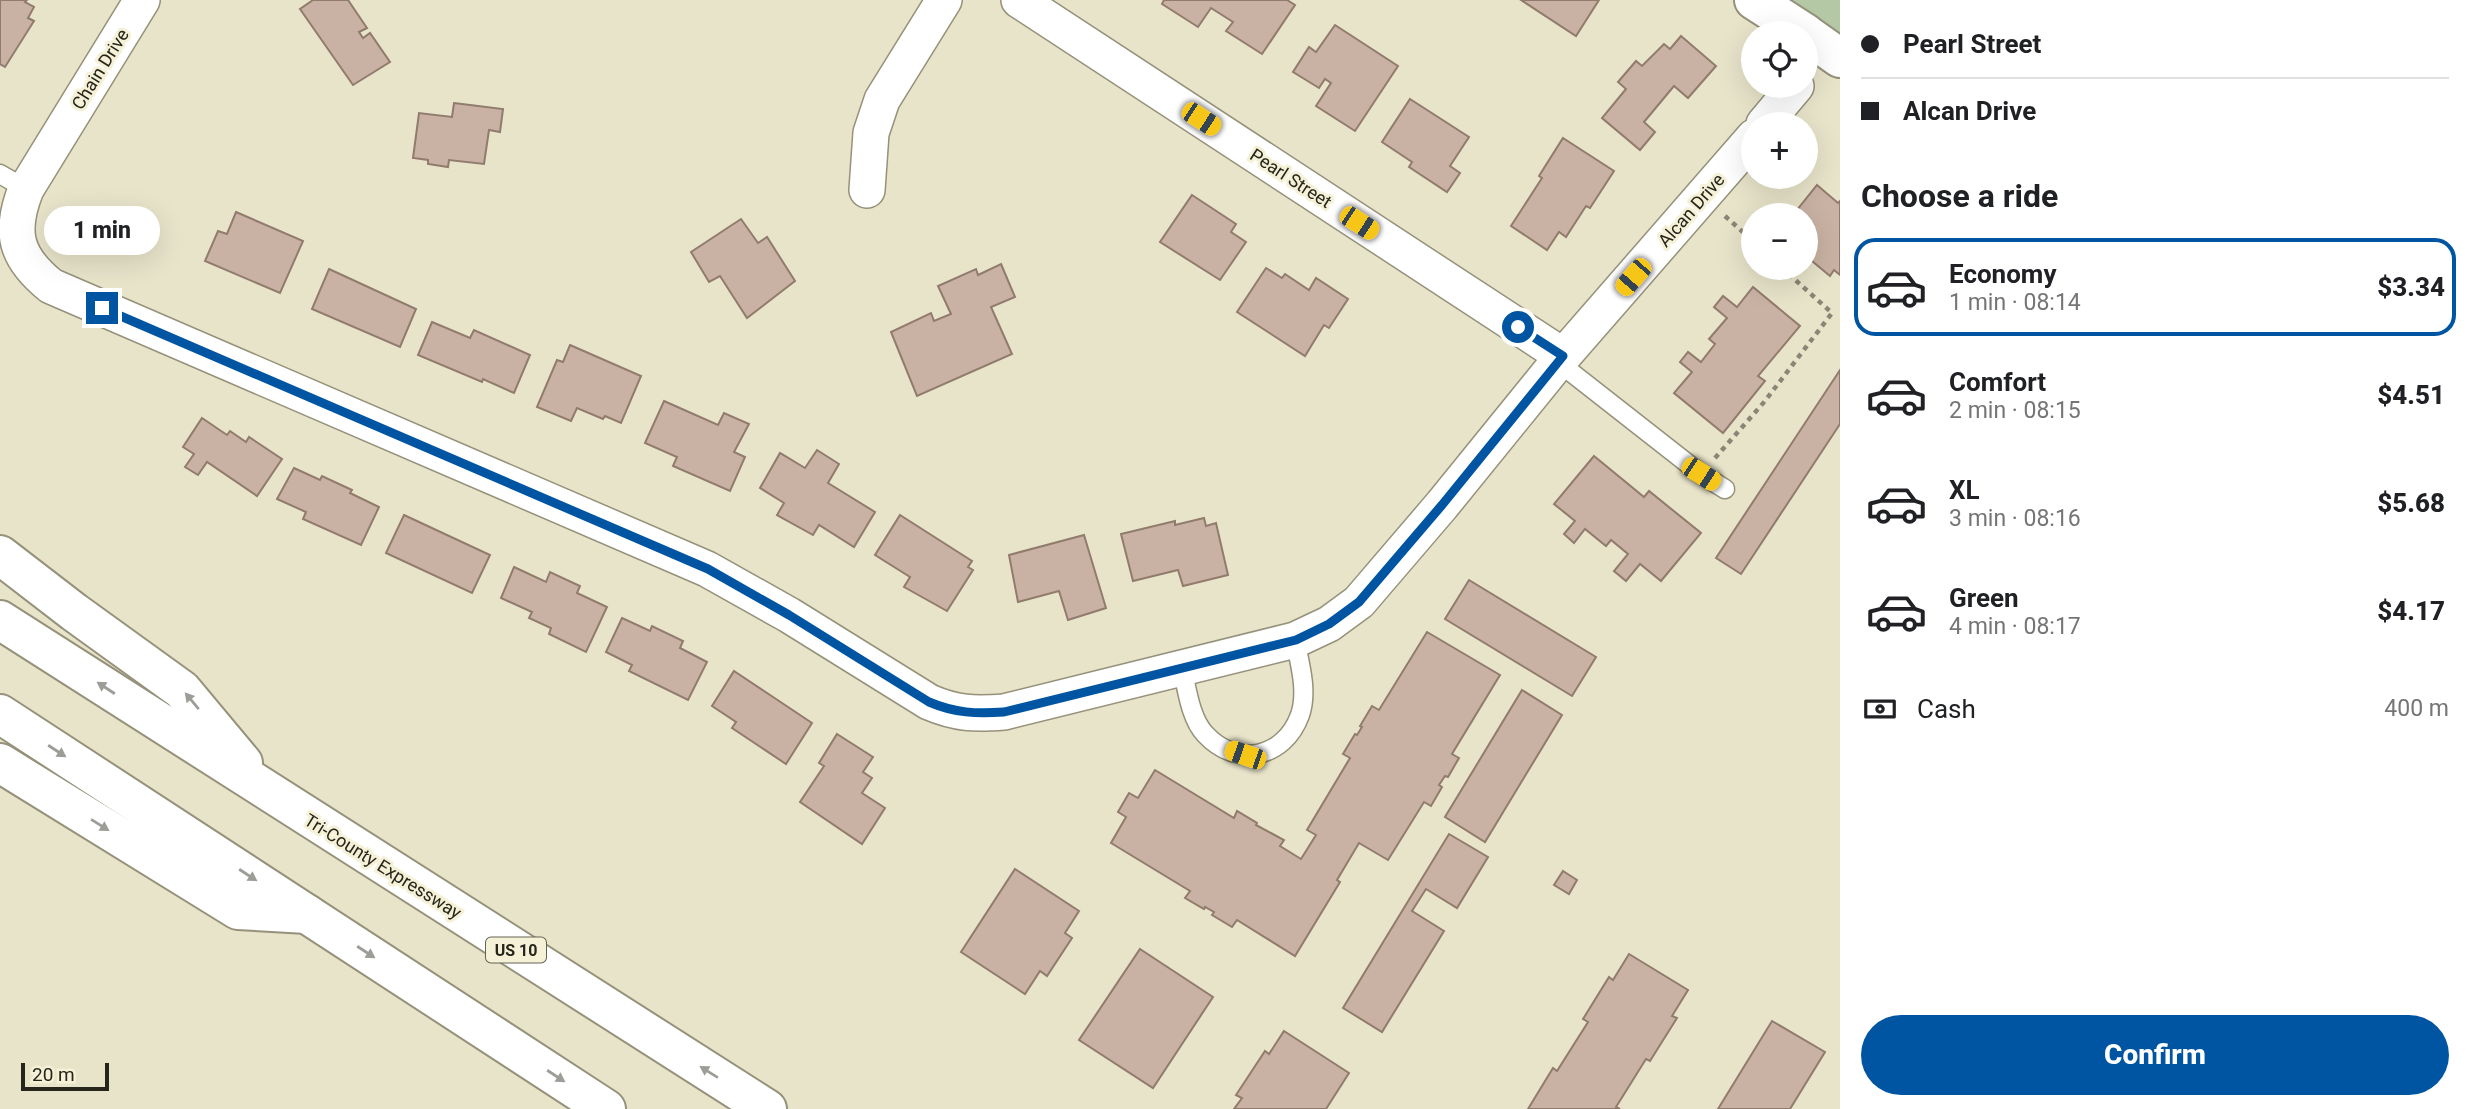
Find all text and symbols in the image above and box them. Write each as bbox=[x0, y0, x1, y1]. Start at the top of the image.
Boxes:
map controls bbox=[1741, 21, 1818, 280]
button: locate bbox=[1741, 21, 1818, 98]
street label: Chain Drive bbox=[67, 25, 133, 113]
text: Pearl Street bbox=[1903, 29, 2041, 59]
text: Alcan Drive bbox=[1903, 96, 2036, 126]
car bbox=[1178, 99, 1225, 139]
button: + bbox=[1741, 112, 1818, 189]
street label: Pearl Street bbox=[1246, 144, 1336, 212]
street label: Alcan Drive bbox=[1653, 169, 1729, 251]
text: Choose a ride bbox=[1861, 177, 2058, 215]
car bbox=[1336, 203, 1383, 243]
button: − bbox=[1741, 203, 1818, 280]
callout: 1 min bbox=[44, 206, 160, 256]
text: 1 min bbox=[73, 217, 131, 244]
car bbox=[1612, 254, 1655, 300]
icon: car bbox=[1865, 256, 1928, 319]
text: Economy bbox=[1949, 259, 2056, 289]
text: $3.34 bbox=[2377, 272, 2445, 302]
text: 1 min · 08:14 bbox=[1949, 289, 2081, 316]
route end bbox=[86, 292, 118, 324]
route start bbox=[1502, 311, 1534, 343]
icon: car bbox=[1865, 364, 1928, 427]
text: Comfort bbox=[1949, 367, 2046, 397]
text: $4.51 bbox=[2377, 380, 2445, 410]
text: 2 min · 08:15 bbox=[1949, 397, 2081, 424]
car bbox=[1678, 454, 1725, 494]
icon: car bbox=[1865, 472, 1928, 535]
text: XL bbox=[1949, 475, 1980, 505]
text: $5.68 bbox=[2377, 488, 2445, 518]
text: 3 min · 08:16 bbox=[1949, 505, 2081, 532]
icon: car bbox=[1865, 580, 1928, 643]
text: Green bbox=[1949, 583, 2019, 613]
text: $4.17 bbox=[2377, 596, 2445, 626]
text: 4 min · 08:17 bbox=[1949, 613, 2081, 640]
one-way arrow bbox=[96, 682, 116, 695]
icon: cash bbox=[1861, 690, 1899, 728]
one-way arrow bbox=[184, 693, 199, 711]
text: Cash bbox=[1917, 694, 1976, 724]
text: 400 m bbox=[2384, 695, 2449, 722]
car bbox=[1222, 738, 1269, 772]
one-way arrow bbox=[47, 744, 67, 757]
street label: Tri-County Expressway bbox=[301, 809, 466, 923]
one-way arrow bbox=[90, 818, 109, 831]
one-way arrow bbox=[238, 868, 258, 881]
road number: US 10 bbox=[486, 938, 546, 962]
one-way arrow bbox=[356, 945, 375, 958]
button: Confirm bbox=[1861, 1015, 2449, 1095]
scale bar bbox=[21, 1060, 108, 1092]
text: 20 m bbox=[32, 1063, 75, 1086]
one-way arrow bbox=[699, 1066, 719, 1079]
one-way arrow bbox=[546, 1070, 566, 1083]

